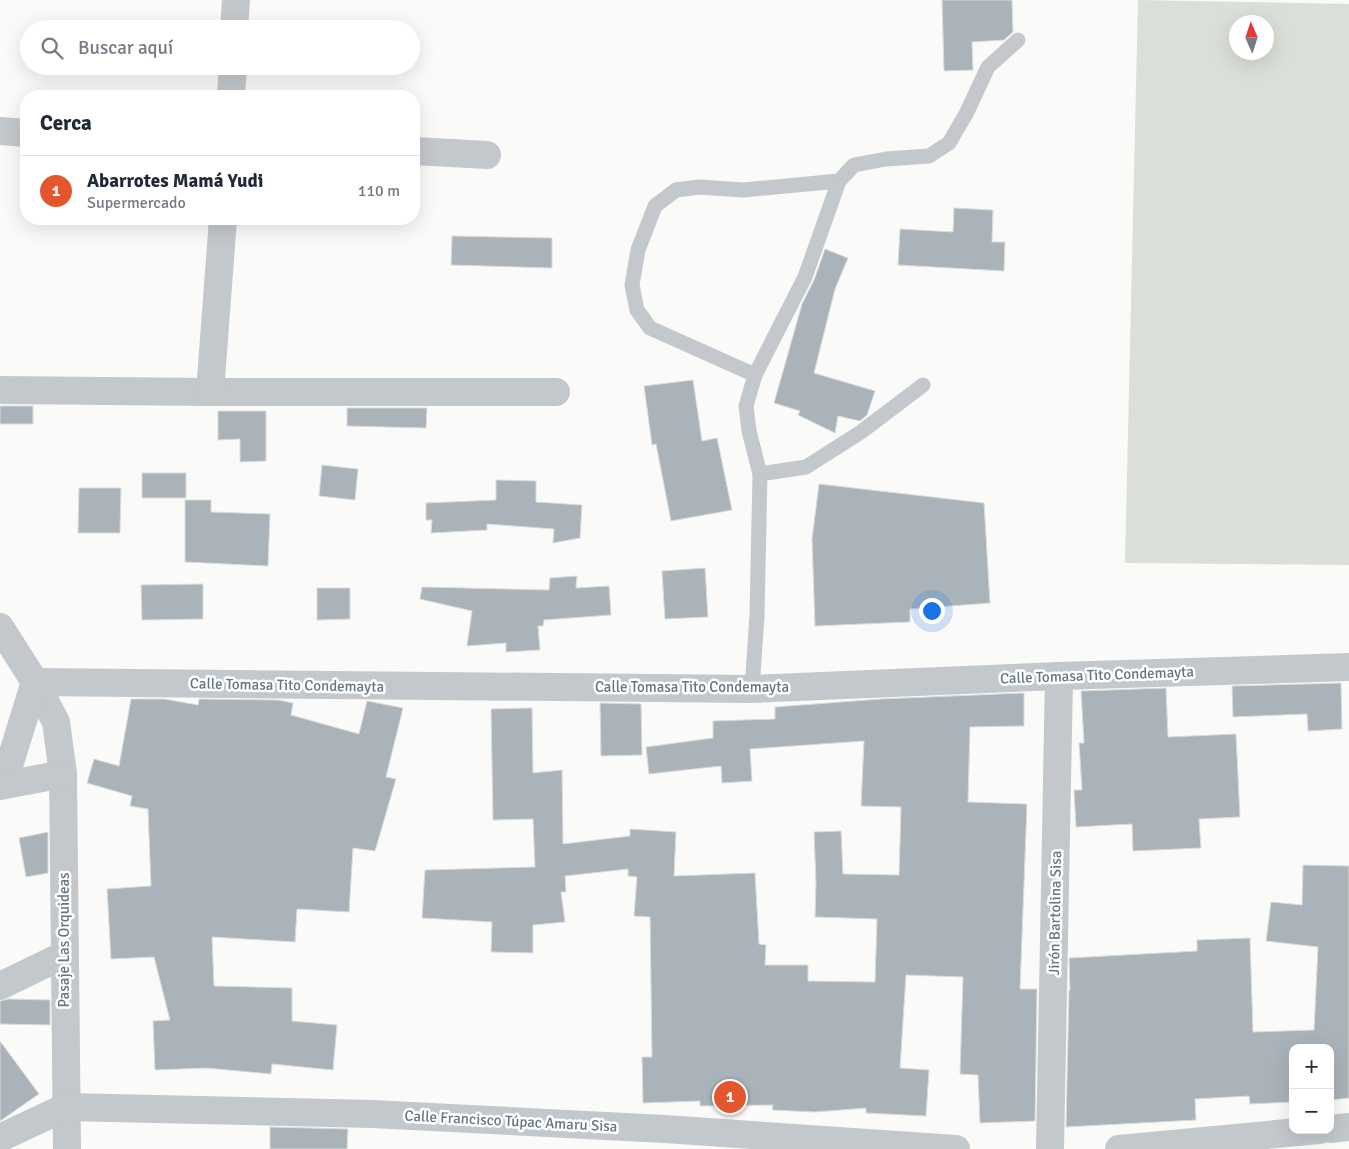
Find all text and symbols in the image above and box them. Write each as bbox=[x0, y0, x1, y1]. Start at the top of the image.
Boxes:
north arrow bbox=[1229, 15, 1274, 60]
search box bbox=[20, 20, 420, 75]
icon: search bbox=[38, 34, 66, 62]
text: Buscar aquí bbox=[78, 36, 173, 60]
text: Cerca bbox=[40, 110, 92, 136]
text: Abarrotes Mamá Yudi bbox=[87, 169, 263, 193]
text: 1 bbox=[52, 181, 60, 201]
text: 110 m bbox=[358, 181, 400, 201]
text: Supermercado bbox=[87, 193, 186, 213]
your location bbox=[919, 598, 945, 624]
street label: Calle Tomasa Tito Condemayta bbox=[1000, 663, 1194, 687]
street label: Calle Tomasa Tito Condemayta bbox=[190, 674, 384, 696]
street label: Calle Tomasa Tito Condemayta bbox=[595, 678, 789, 696]
street label: Jirón Bartolina Sisa bbox=[1045, 850, 1065, 976]
street label: Pasaje Las Orquideas bbox=[55, 872, 73, 1008]
map controls bbox=[1289, 1044, 1334, 1134]
button: + bbox=[1289, 1044, 1334, 1089]
pin: 1 bbox=[714, 1078, 746, 1116]
button: − bbox=[1289, 1089, 1334, 1134]
street label: Calle Francisco Túpac Amaru Sisa bbox=[404, 1106, 618, 1136]

